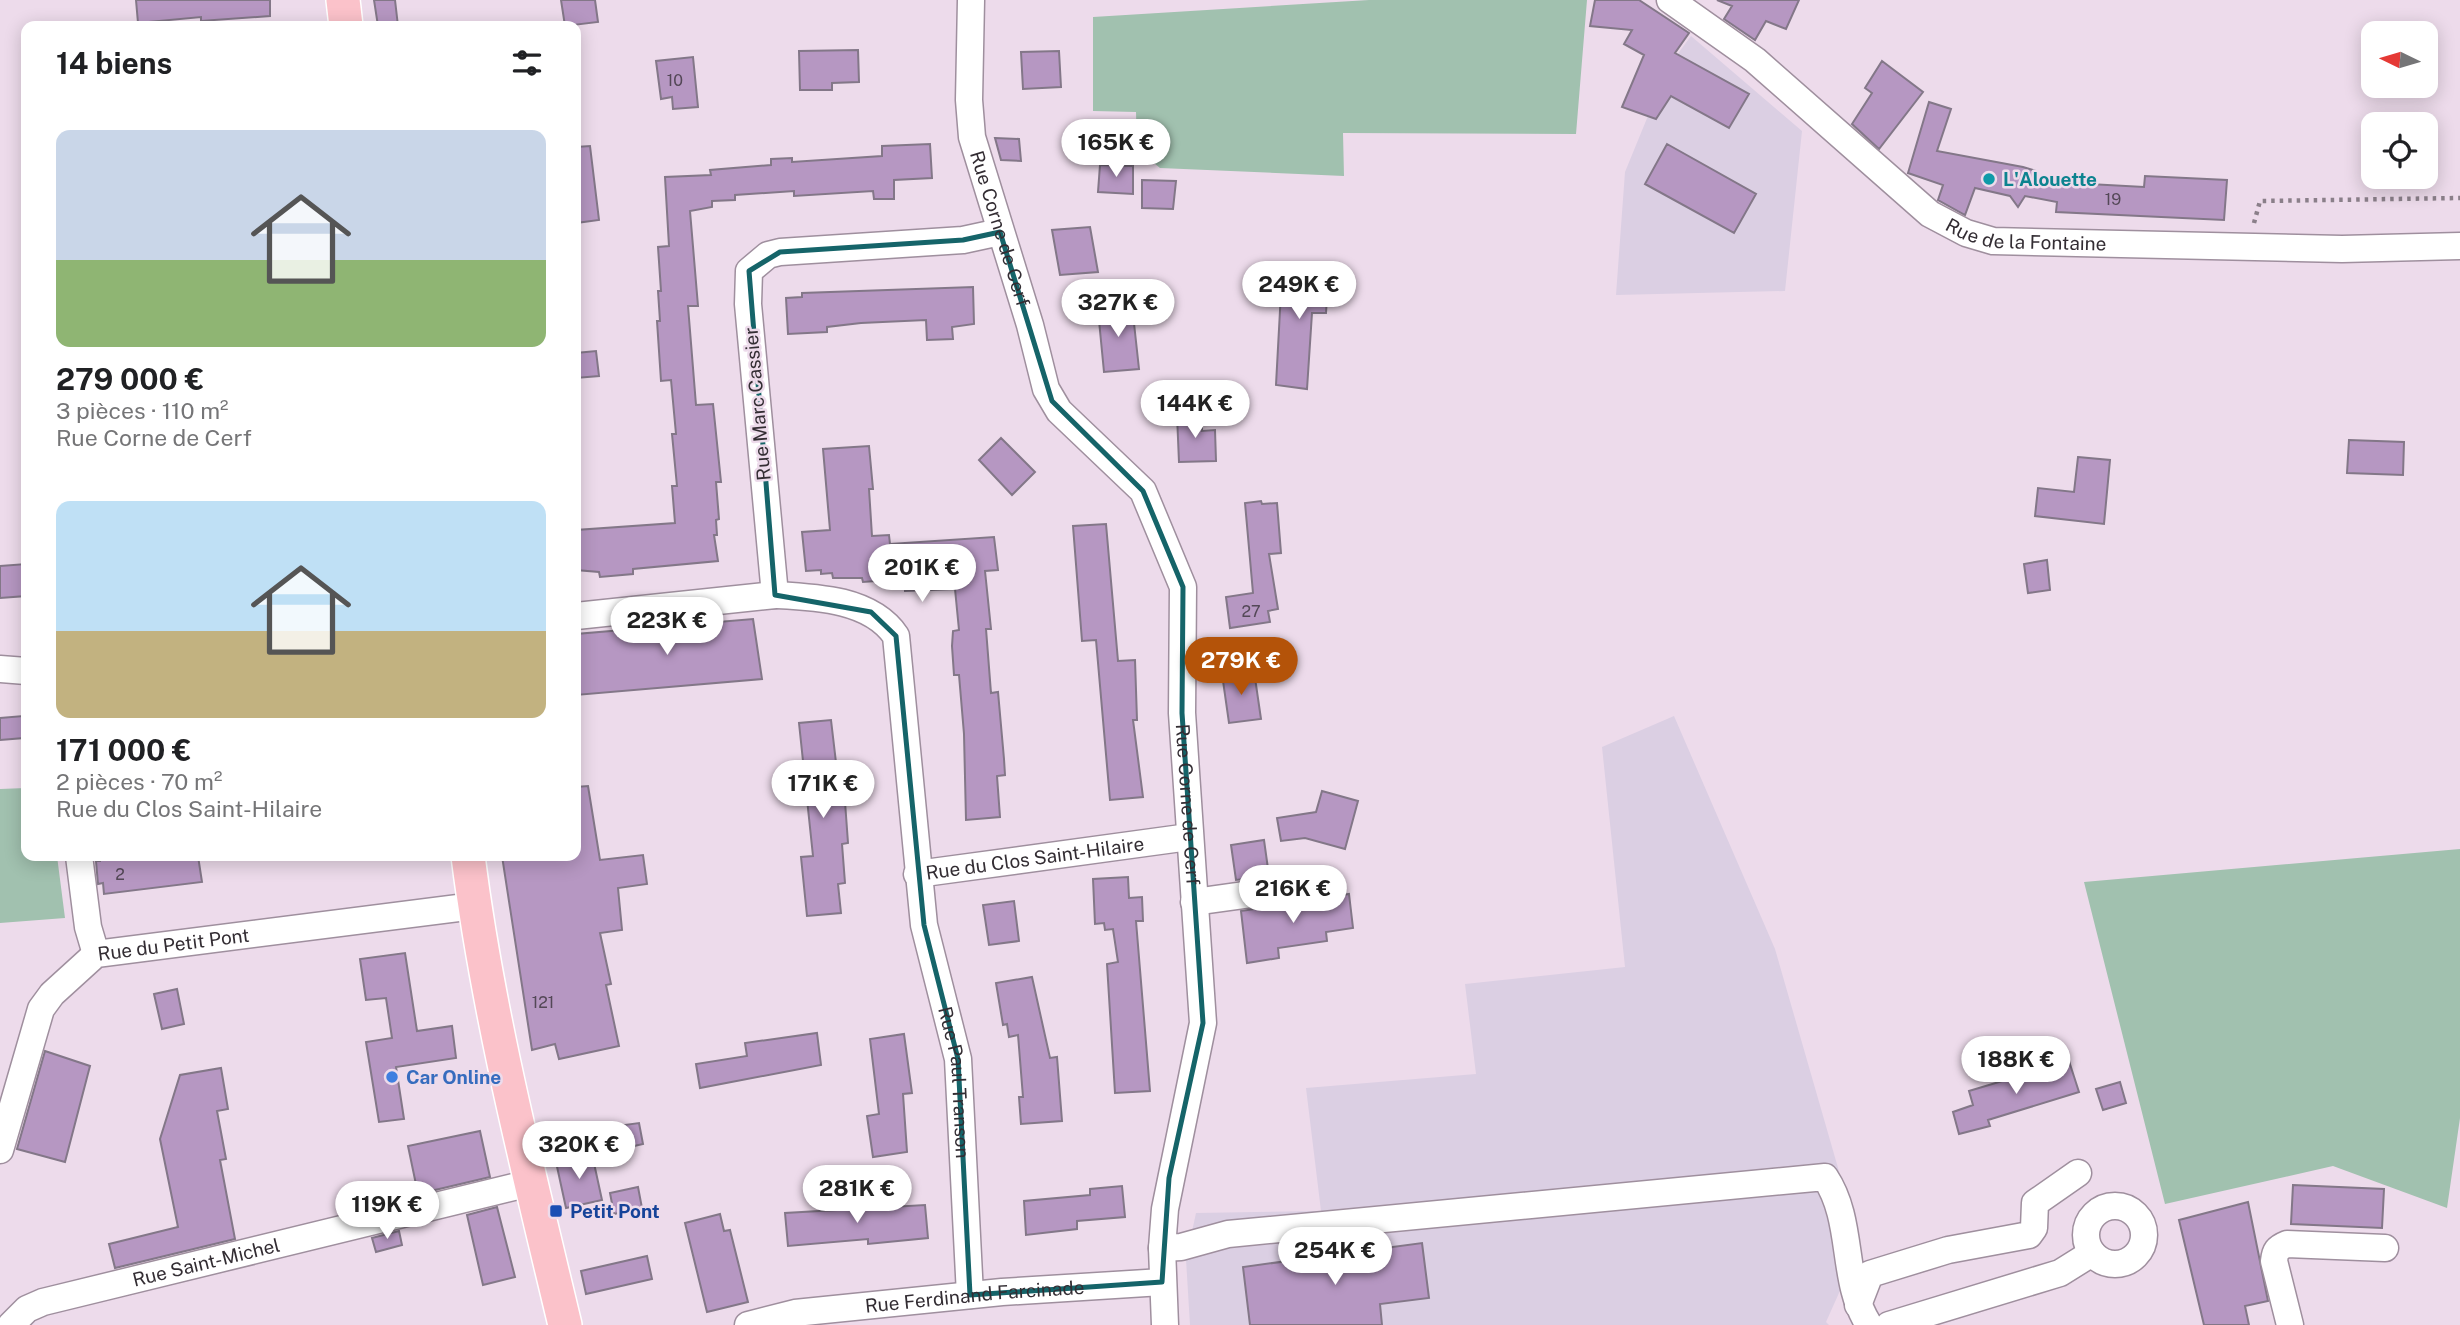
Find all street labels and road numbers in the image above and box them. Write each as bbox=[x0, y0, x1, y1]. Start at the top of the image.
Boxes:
street label: Rue Corne de Cerf bbox=[966, 148, 1035, 309]
street label: Rue de la Fontaine bbox=[1942, 213, 2107, 255]
street label: Rue Marc Cassier bbox=[739, 326, 775, 482]
street label: Rue Corne de Cerf bbox=[1172, 723, 1205, 886]
street label: Rue du Clos Saint-Hilaire bbox=[924, 832, 1145, 884]
street label: Rue du Petit Pont bbox=[96, 924, 251, 965]
street label: Rue Paul Transon bbox=[934, 1004, 974, 1159]
street label: Rue Saint-Michel bbox=[130, 1234, 282, 1291]
street label: Rue Ferdinand Farcinade bbox=[864, 1276, 1085, 1317]

